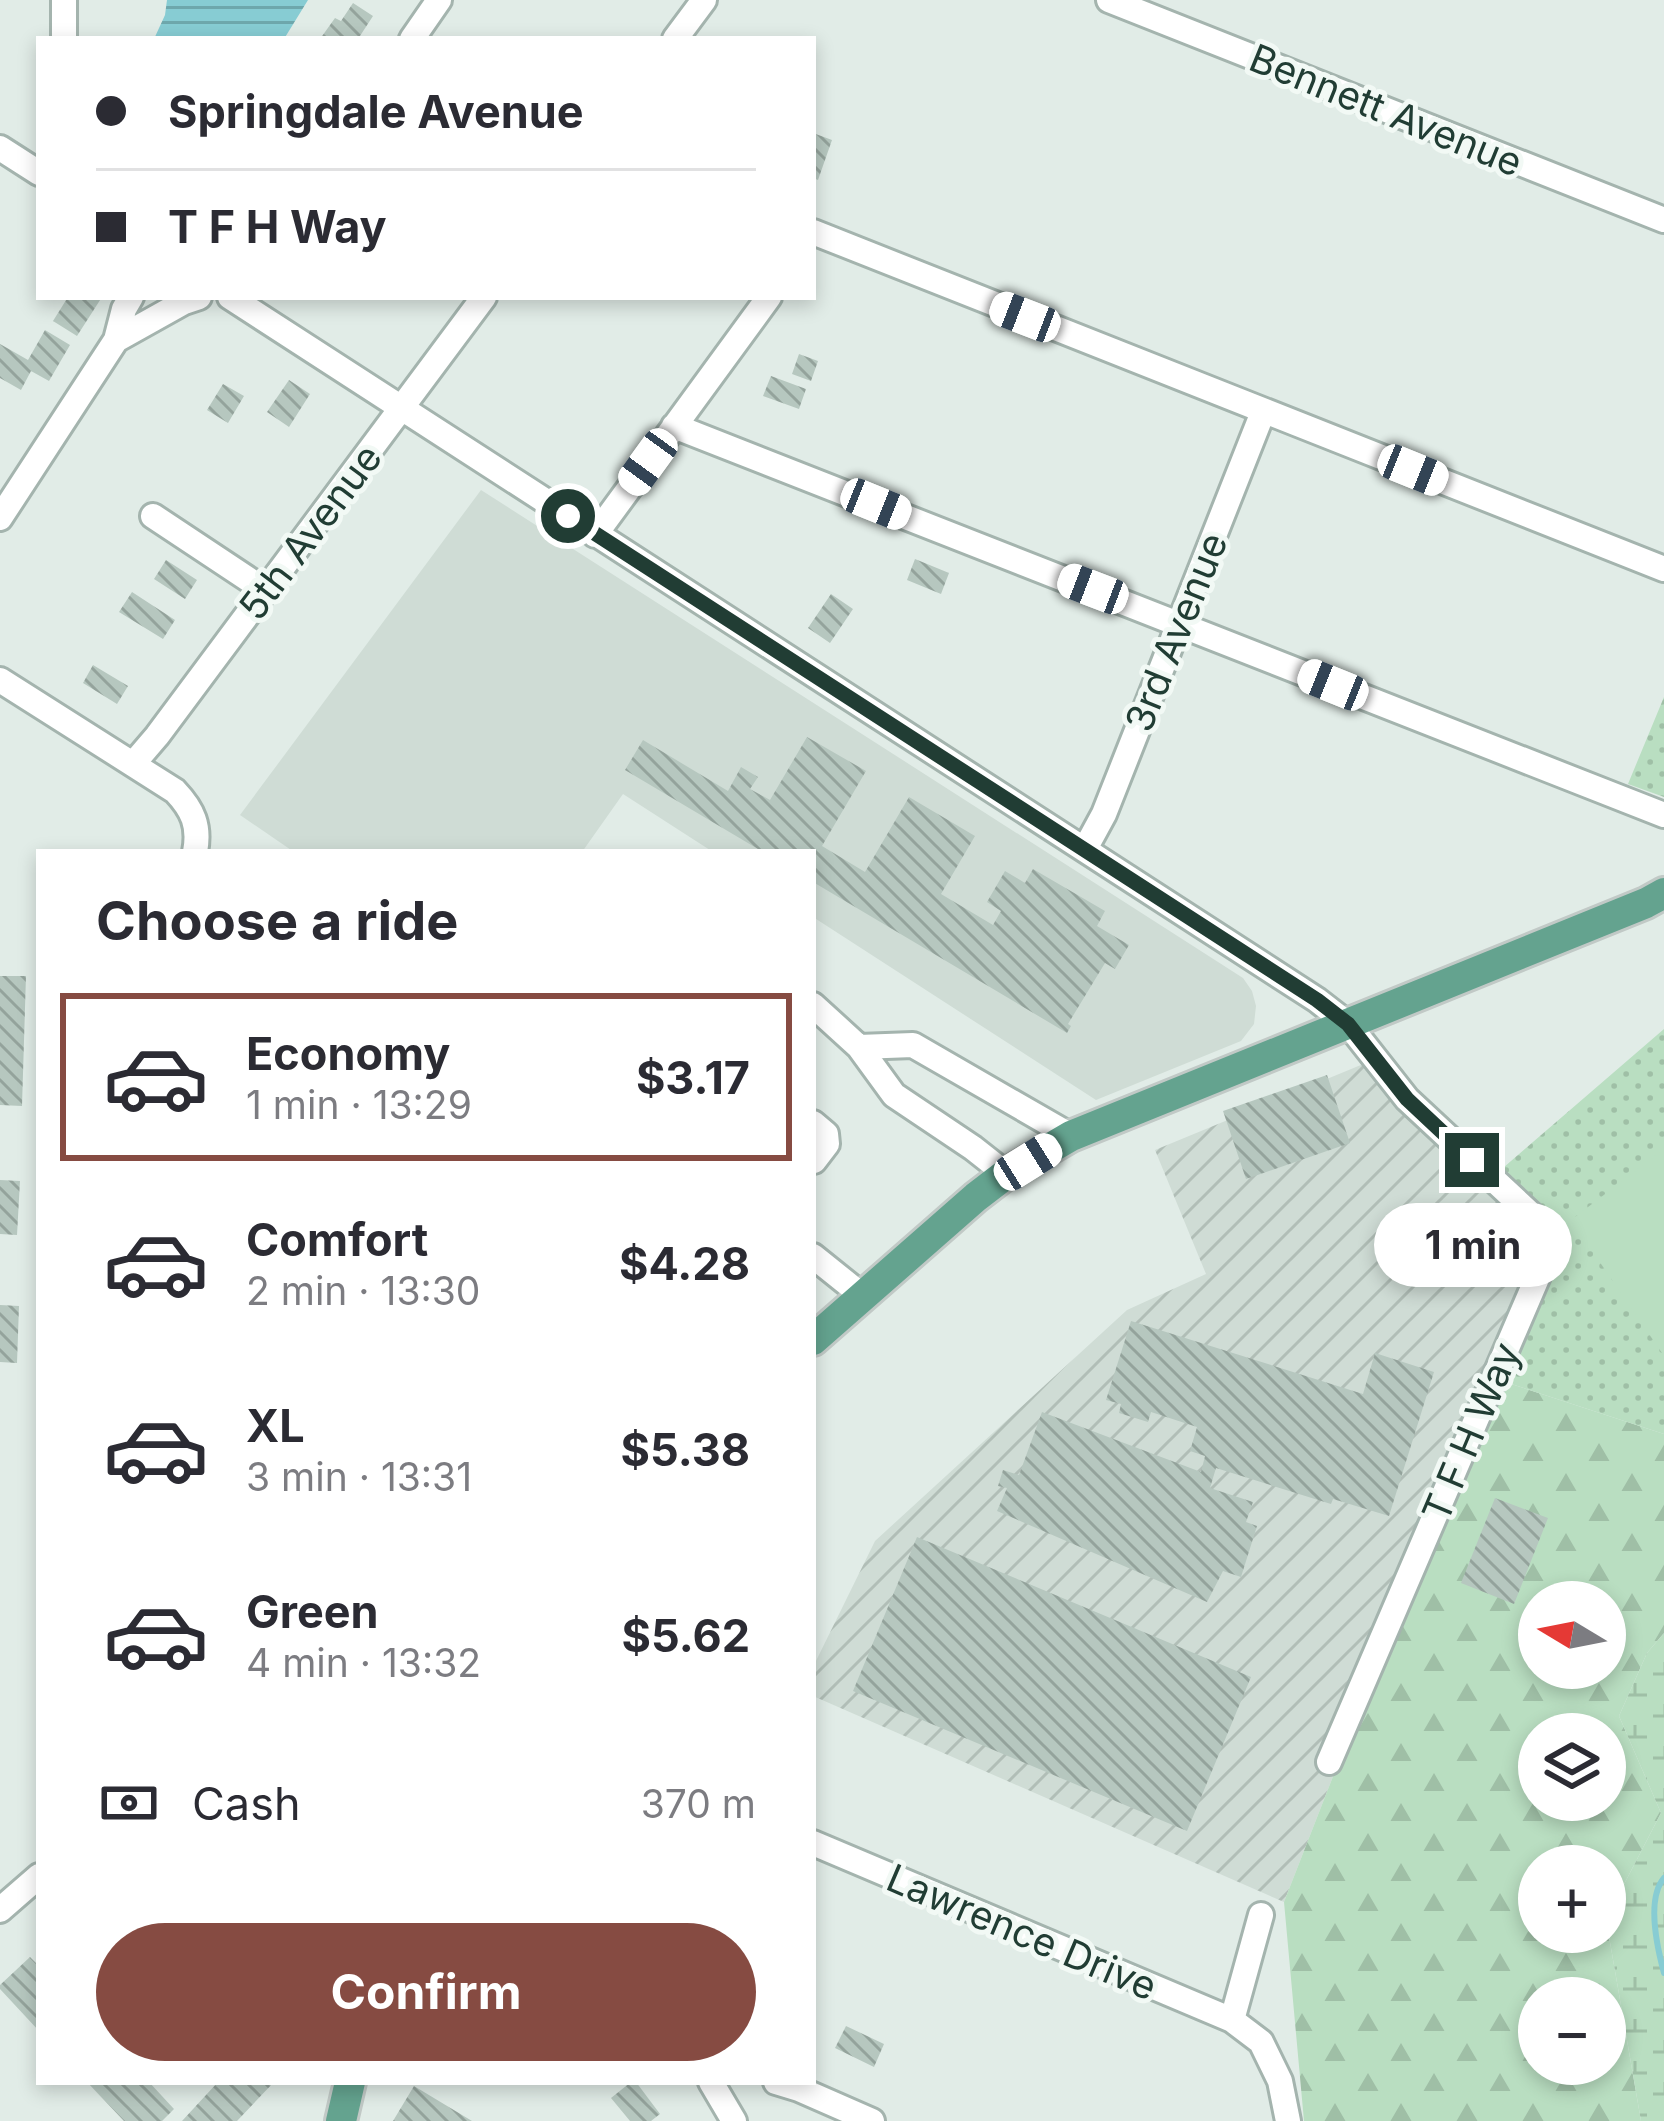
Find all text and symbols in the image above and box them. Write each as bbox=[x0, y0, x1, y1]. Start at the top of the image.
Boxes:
street label: Bennett Avenue bbox=[1243, 34, 1529, 186]
text: Springdale Avenue bbox=[168, 84, 584, 139]
text: T F H Way bbox=[168, 199, 387, 254]
car bbox=[985, 287, 1065, 347]
car bbox=[612, 422, 684, 502]
street label: 5th Avenue bbox=[228, 435, 391, 629]
car bbox=[1373, 440, 1453, 500]
car bbox=[836, 474, 916, 534]
route start bbox=[541, 489, 595, 543]
street label: 3rd Avenue bbox=[1114, 526, 1237, 738]
car bbox=[1053, 559, 1133, 619]
car bbox=[1293, 655, 1373, 715]
text: Choose a ride bbox=[96, 888, 458, 953]
icon: car bbox=[102, 1023, 210, 1131]
text: Economy bbox=[246, 1026, 450, 1081]
text: $3.17 bbox=[636, 1050, 750, 1105]
text: 1 min · 13:29 bbox=[246, 1081, 472, 1128]
car bbox=[988, 1128, 1068, 1196]
route end bbox=[1445, 1133, 1499, 1187]
callout: 1 min bbox=[1373, 1202, 1571, 1286]
icon: car bbox=[102, 1209, 210, 1317]
text: Comfort bbox=[246, 1212, 428, 1267]
text: 1 min bbox=[1425, 1221, 1521, 1268]
text: $4.28 bbox=[619, 1236, 750, 1291]
text: 2 min · 13:30 bbox=[246, 1267, 480, 1314]
street label: T F H Way bbox=[1412, 1335, 1529, 1528]
icon: car bbox=[102, 1395, 210, 1503]
text: XL bbox=[246, 1398, 305, 1453]
text: $5.38 bbox=[620, 1422, 750, 1477]
text: 3 min · 13:31 bbox=[246, 1453, 472, 1500]
icon: car bbox=[102, 1581, 210, 1689]
north arrow bbox=[1518, 1581, 1626, 1689]
map controls bbox=[1518, 1581, 1626, 2085]
text: Green bbox=[246, 1584, 379, 1639]
text: $5.62 bbox=[622, 1608, 750, 1663]
text: 4 min · 13:32 bbox=[246, 1639, 481, 1686]
button: layers bbox=[1518, 1713, 1626, 1821]
icon: cash bbox=[96, 1770, 162, 1836]
text: Cash bbox=[192, 1776, 301, 1831]
text: 370 m bbox=[641, 1780, 756, 1827]
button: + bbox=[1518, 1845, 1626, 1953]
street label: Lawrence Drive bbox=[880, 1854, 1164, 2010]
button: Confirm bbox=[96, 1923, 756, 2061]
button: − bbox=[1518, 1977, 1626, 2085]

